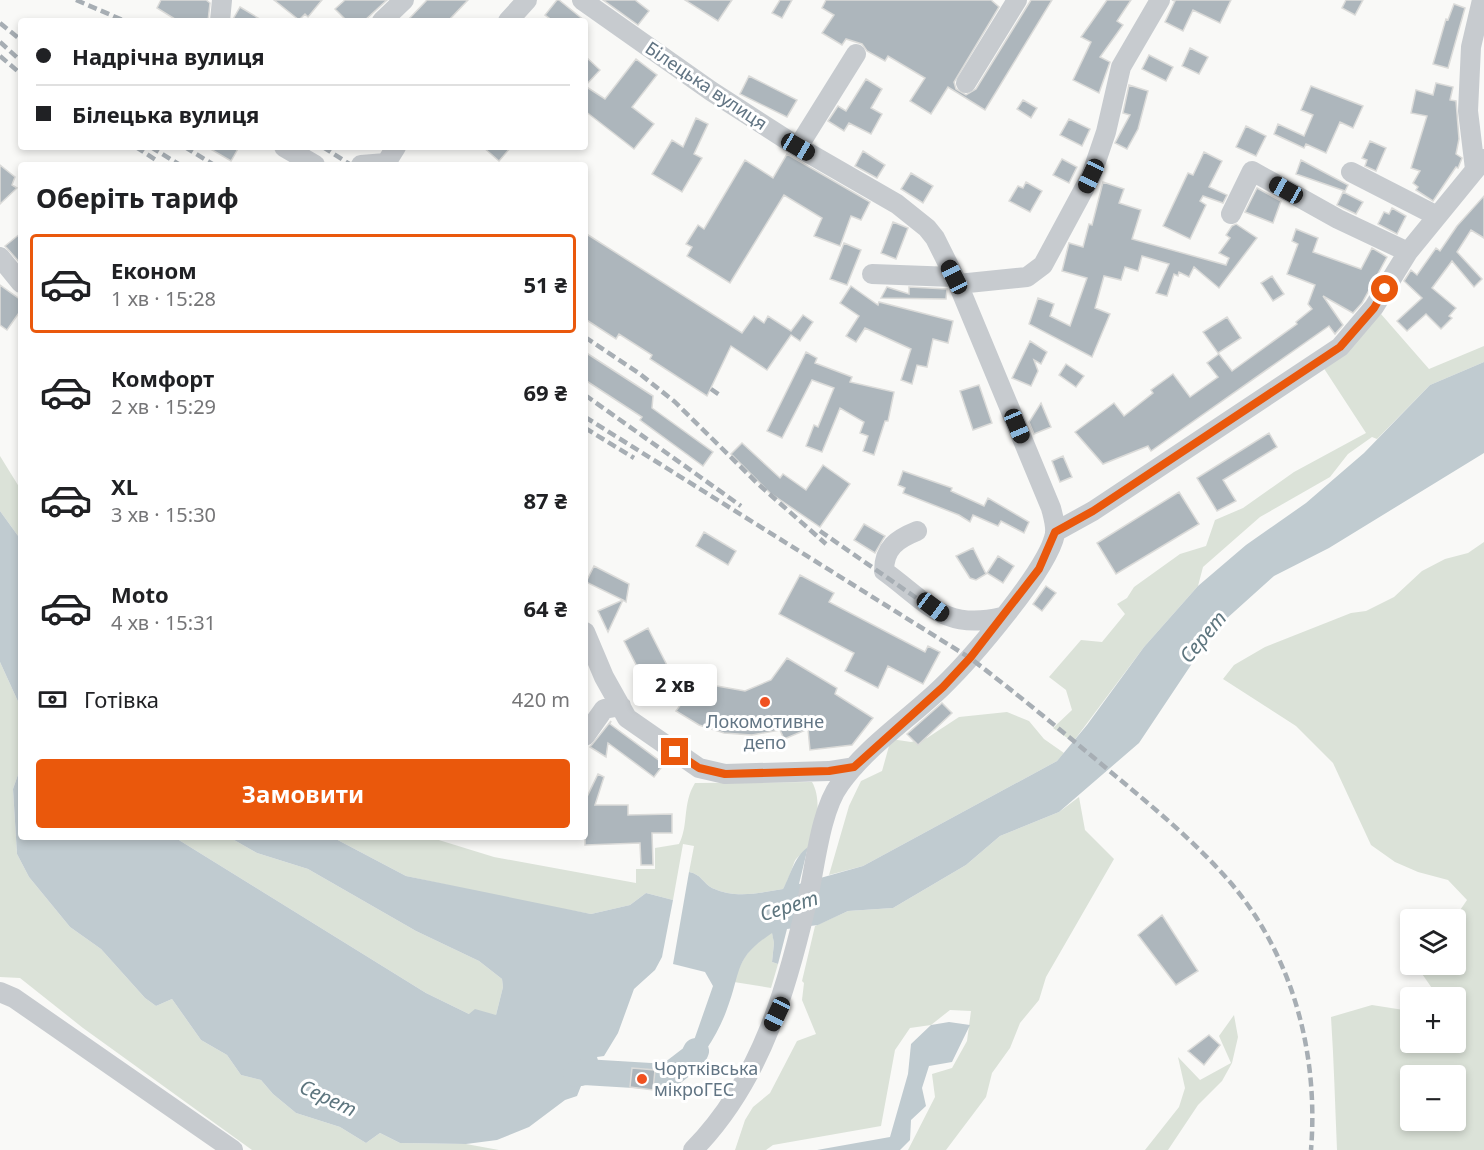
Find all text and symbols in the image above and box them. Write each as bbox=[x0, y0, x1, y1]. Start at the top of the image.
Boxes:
street label: Білецька вулиця bbox=[641, 35, 772, 135]
text: Надрічна вулиця bbox=[72, 41, 265, 71]
text: Білецька вулиця bbox=[72, 99, 259, 129]
car bbox=[778, 130, 818, 164]
car bbox=[1075, 156, 1107, 196]
car bbox=[1266, 173, 1306, 207]
text: Оберіть тариф bbox=[36, 179, 239, 216]
text: Економ bbox=[111, 255, 197, 285]
icon: car bbox=[39, 257, 93, 311]
car bbox=[938, 257, 970, 297]
text: 51 ₴ bbox=[524, 269, 567, 299]
route start bbox=[1371, 275, 1398, 302]
text: 1 хв · 15:28 bbox=[111, 285, 216, 312]
text: Комфорт bbox=[111, 363, 214, 393]
icon: car bbox=[39, 365, 93, 419]
text: 69 ₴ bbox=[524, 377, 567, 407]
text: 2 хв · 15:29 bbox=[111, 393, 216, 420]
car bbox=[1002, 406, 1032, 446]
text: XL bbox=[111, 471, 138, 501]
icon: car bbox=[39, 473, 93, 527]
text: 87 ₴ bbox=[524, 485, 567, 515]
text: 3 хв · 15:30 bbox=[111, 501, 216, 528]
text: Moto bbox=[111, 579, 169, 609]
icon: car bbox=[39, 581, 93, 635]
car bbox=[913, 589, 953, 625]
text: 64 ₴ bbox=[524, 593, 567, 623]
water label: Серет bbox=[1173, 605, 1232, 668]
text: 4 хв · 15:31 bbox=[111, 609, 216, 636]
callout: 2 хв bbox=[633, 665, 717, 707]
text: 2 хв bbox=[655, 671, 695, 698]
icon: cash bbox=[36, 683, 69, 716]
text: Готівка bbox=[84, 684, 159, 714]
text: 420 m bbox=[512, 686, 570, 713]
marker: Локомотивне депо bbox=[758, 695, 772, 709]
place label: Локомотивне депо bbox=[706, 709, 824, 754]
route end bbox=[661, 738, 688, 765]
button: Замовити bbox=[36, 759, 570, 828]
water label: Серет bbox=[756, 884, 821, 927]
map controls bbox=[1400, 909, 1466, 1131]
button: layers bbox=[1400, 909, 1466, 975]
button: + bbox=[1400, 987, 1466, 1053]
car bbox=[761, 994, 793, 1034]
place label: Чортківська мікроГЕС bbox=[654, 1056, 758, 1101]
button: − bbox=[1400, 1065, 1466, 1131]
marker: Чортківська мікроГЕС bbox=[635, 1072, 649, 1086]
water label: Серет bbox=[295, 1073, 361, 1122]

